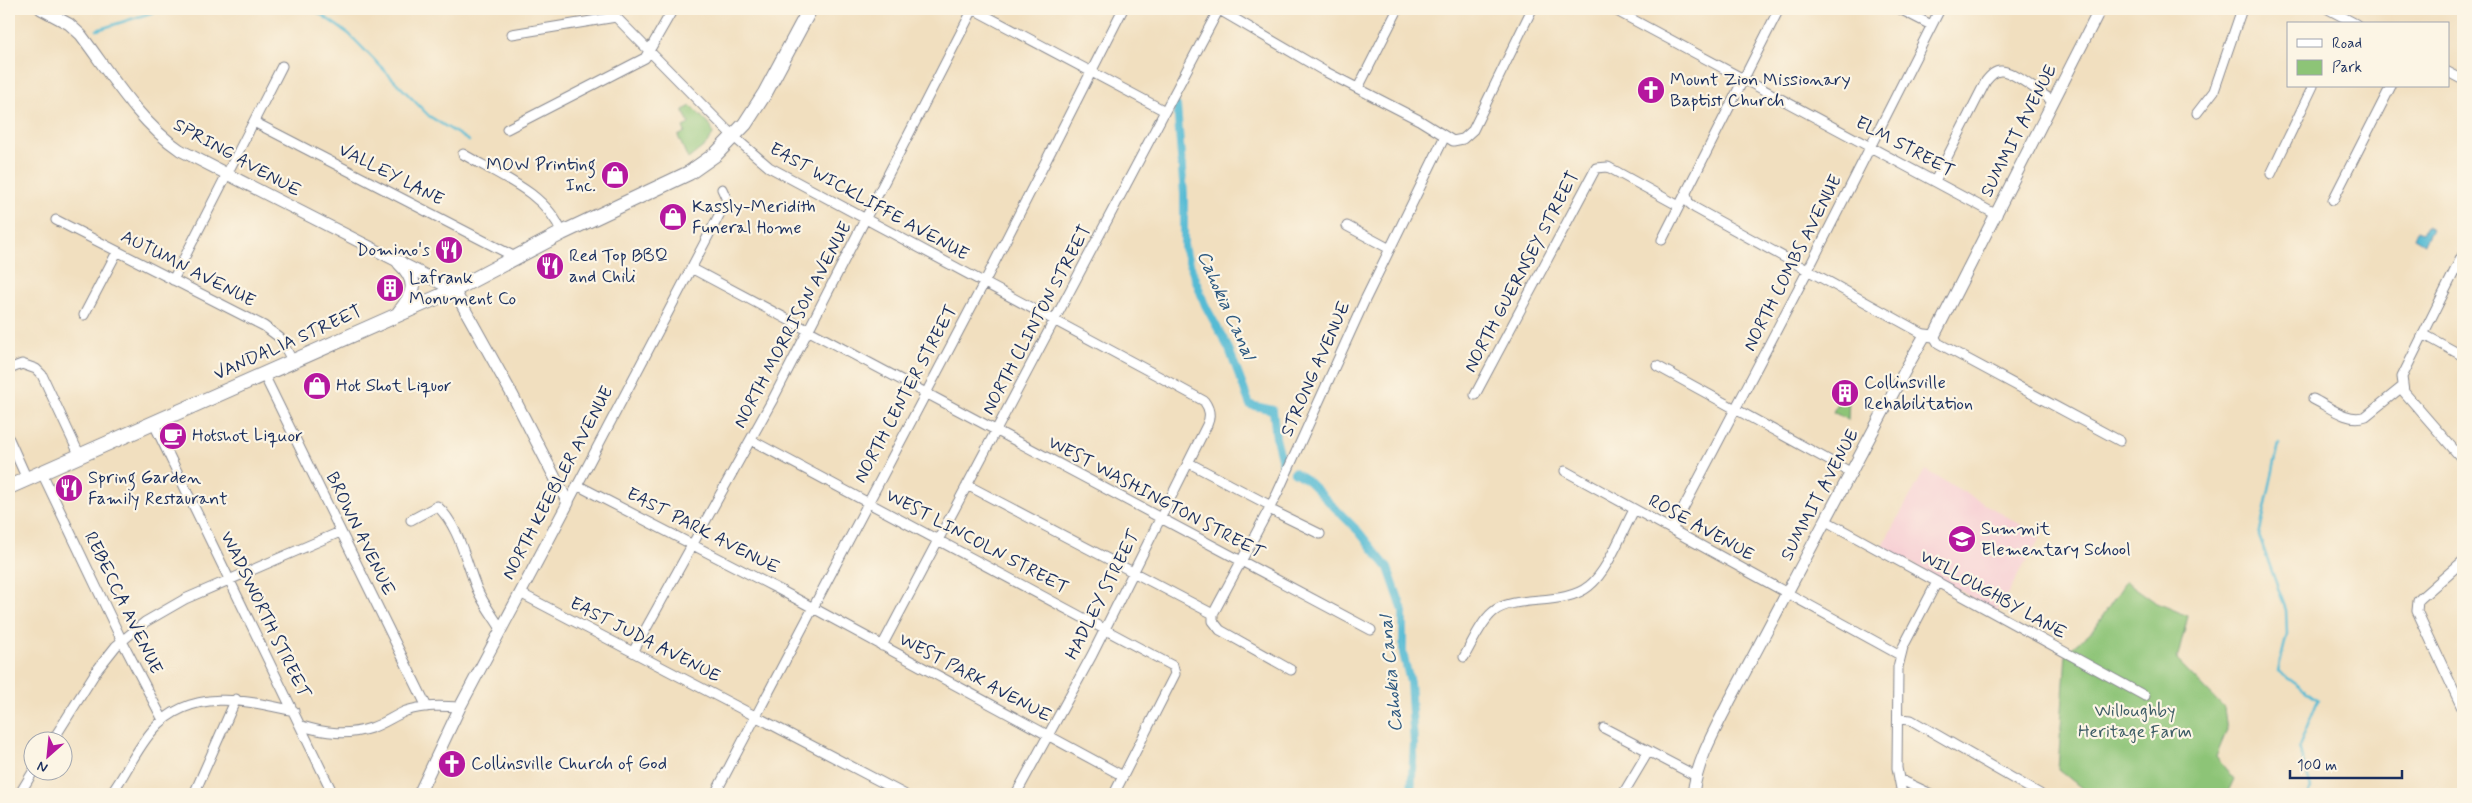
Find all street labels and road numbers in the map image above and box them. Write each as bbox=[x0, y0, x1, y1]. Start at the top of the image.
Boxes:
street label: SUMMIT AVENUE bbox=[1975, 61, 2063, 201]
street label: ELM STREET bbox=[1851, 111, 1959, 183]
street label: SPRING AVENUE bbox=[169, 113, 305, 203]
street label: EAST WICKLIFFE AVENUE bbox=[765, 137, 973, 267]
street label: VALLEY LANE bbox=[334, 138, 448, 212]
street label: NORTH GUERNSEY STREET bbox=[1459, 167, 1585, 377]
street label: NORTH COMBS AVENUE bbox=[1738, 171, 1848, 355]
street label: NORTH MORRISON AVENUE bbox=[728, 218, 858, 432]
street label: NORTH CLINTON STREET bbox=[977, 221, 1097, 419]
street label: AUTUMN AVENUE bbox=[117, 225, 259, 313]
street label: STRONG AVENUE bbox=[1275, 297, 1357, 441]
street label: VANDALIA STREET bbox=[210, 300, 366, 386]
street label: NORTH CENTER STREET bbox=[849, 301, 963, 487]
street label: NORTH KEEBLER AVENUE bbox=[497, 382, 619, 584]
street label: SUMMIT AVENUE bbox=[1775, 425, 1865, 565]
street label: WEST WASHINGTON STREET bbox=[1044, 431, 1269, 566]
street label: BROWN AVENUE bbox=[320, 468, 400, 600]
street label: EAST PARK AVENUE bbox=[622, 482, 784, 580]
street label: WEST LINCOLN STREET bbox=[882, 484, 1073, 600]
street label: ROSE AVENUE bbox=[1644, 489, 1758, 567]
street label: HADLEY STREET bbox=[1060, 525, 1146, 664]
street label: REBECCA AVENUE bbox=[78, 528, 168, 678]
street label: WADSWORTH STREET bbox=[214, 528, 316, 703]
street label: WILLOUGHBY LANE bbox=[1915, 545, 2071, 645]
street label: EAST JUDA AVENUE bbox=[566, 592, 724, 688]
street label: WEST PARK AVENUE bbox=[895, 628, 1056, 728]

